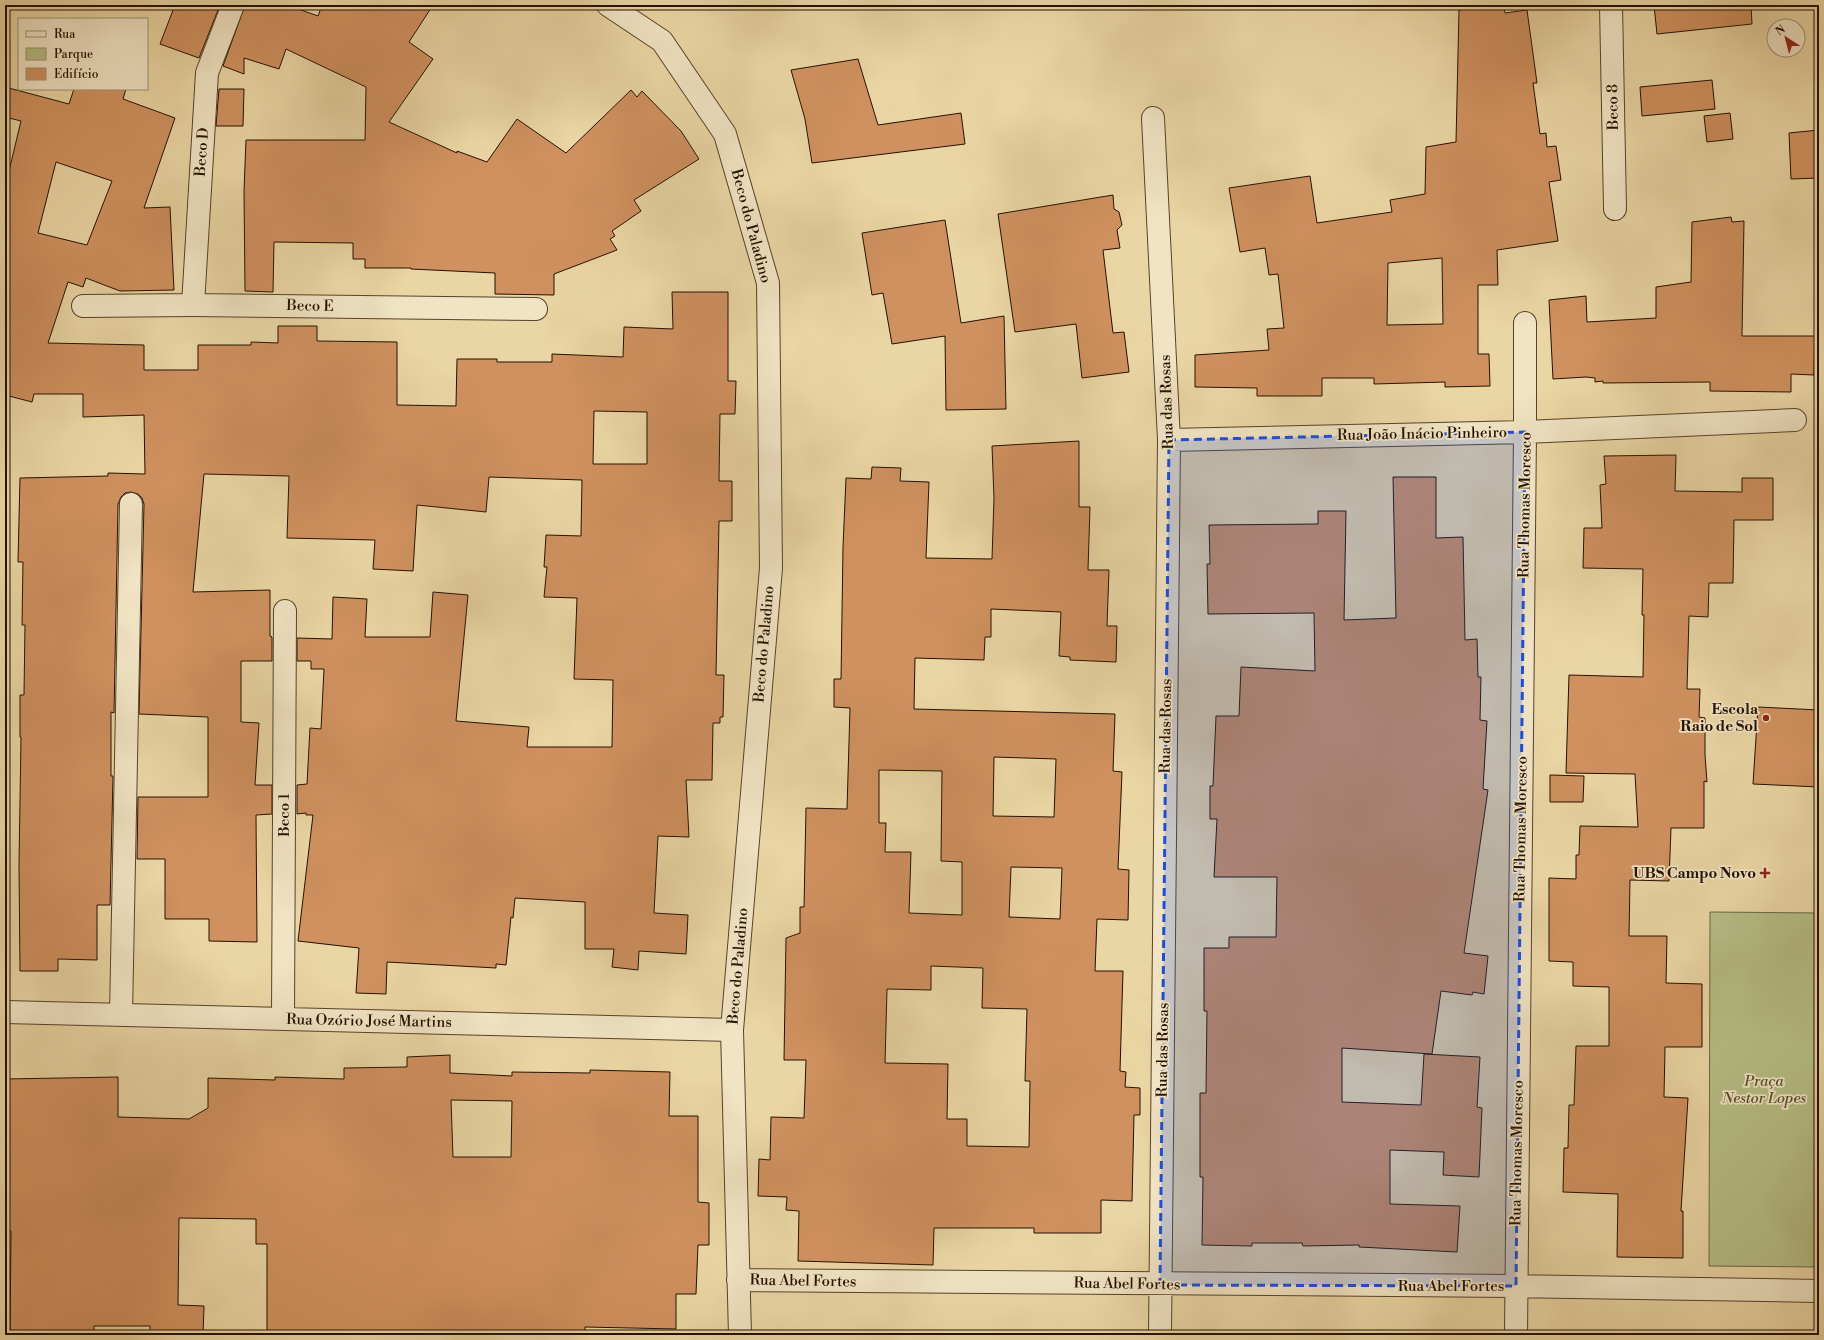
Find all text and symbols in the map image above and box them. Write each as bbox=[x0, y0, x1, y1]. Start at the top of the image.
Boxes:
legend bbox=[18, 18, 148, 90]
north arrow bbox=[1766, 18, 1806, 58]
text: N bbox=[1773, 22, 1789, 39]
text: Rua bbox=[54, 27, 76, 42]
text: Parque bbox=[54, 47, 93, 62]
text: Edifício bbox=[54, 67, 99, 82]
street label: Beco 8 bbox=[1603, 84, 1623, 131]
street label: Beco D bbox=[191, 127, 213, 178]
street label: Beco do Paladino bbox=[726, 166, 775, 285]
street label: Beco E bbox=[285, 296, 334, 316]
street label: Rua das Rosas bbox=[1156, 354, 1178, 450]
street label: Rua João Inácio Pinheiro bbox=[1337, 423, 1507, 445]
street label: Rua Thomas Moresco bbox=[1514, 432, 1536, 578]
street label: Beco do Paladino bbox=[749, 585, 779, 704]
street label: Rua das Rosas bbox=[1156, 678, 1176, 774]
place label: Escola Raio de Sol bbox=[1680, 700, 1759, 736]
marker: Escola Raio de Sol bbox=[1761, 713, 1771, 723]
street label: Rua Thomas Moresco bbox=[1510, 756, 1532, 902]
street label: Beco 1 bbox=[275, 793, 294, 838]
place label: UBS Campo Novo bbox=[1633, 864, 1756, 883]
marker: UBS Campo Novo bbox=[1759, 867, 1771, 879]
street label: Beco do Paladino bbox=[723, 907, 753, 1026]
street label: Rua das Rosas bbox=[1153, 1002, 1173, 1098]
street label: Rua Ozório José Martins bbox=[286, 1010, 452, 1032]
park label: Praça Nestor Lopes bbox=[1721, 1072, 1806, 1108]
street label: Rua Thomas Moresco bbox=[1506, 1080, 1528, 1226]
street label: Rua Abel Fortes bbox=[749, 1271, 857, 1291]
street label: Rua Abel Fortes bbox=[1073, 1274, 1181, 1294]
street label: Rua Abel Fortes bbox=[1398, 1277, 1504, 1296]

